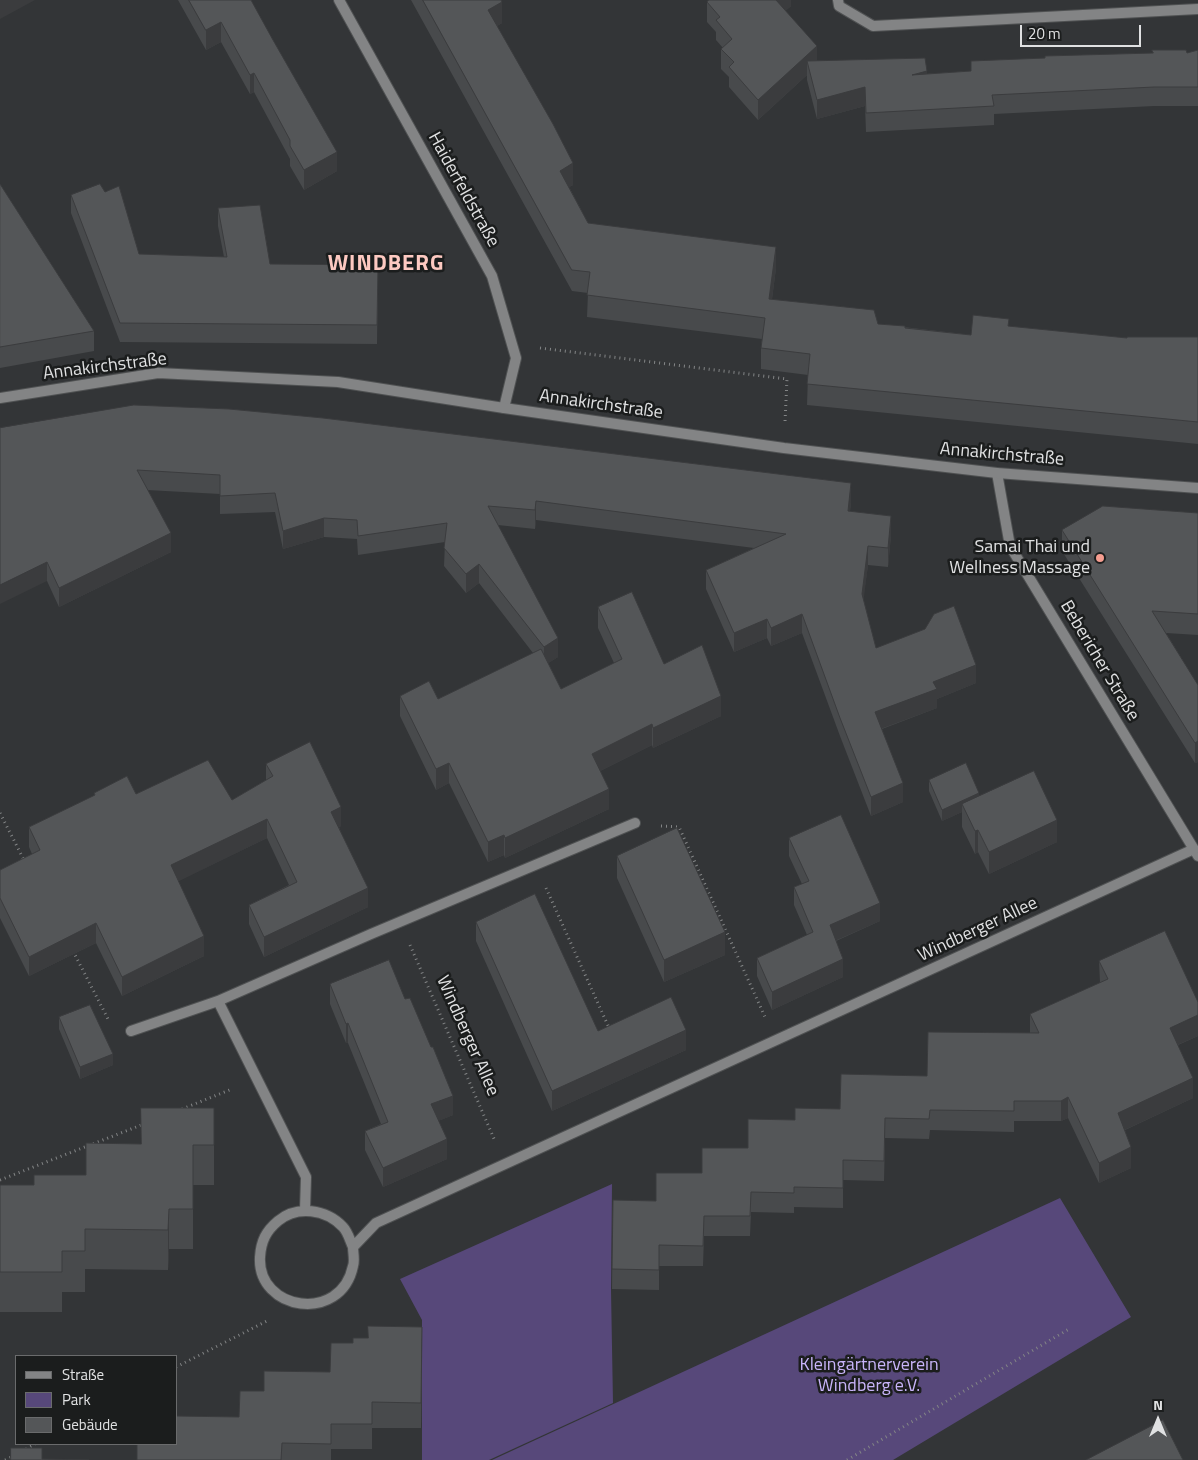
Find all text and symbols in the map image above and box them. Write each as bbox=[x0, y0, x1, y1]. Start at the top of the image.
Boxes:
scale bar bbox=[1023, 15, 1144, 47]
text: 20 m bbox=[1028, 22, 1061, 45]
street label: Haiderfeldstraße bbox=[423, 129, 503, 251]
district label: WINDBERG bbox=[327, 252, 445, 278]
street label: Annakirchstraße bbox=[42, 349, 168, 385]
street label: Annakirchstraße bbox=[538, 386, 664, 424]
street label: Annakirchstraße bbox=[939, 439, 1065, 471]
place label: Samai Thai und Wellness Massage bbox=[949, 537, 1090, 580]
marker: Samai Thai und Wellness Massage bbox=[1094, 552, 1106, 564]
street label: Bebericher Straße bbox=[1055, 597, 1143, 725]
street label: Windberger Allee bbox=[915, 893, 1041, 967]
street label: Windberger Allee bbox=[431, 972, 503, 1100]
legend bbox=[15, 1355, 178, 1445]
park label: Kleingärtnerverein Windberg e.V. bbox=[799, 1355, 939, 1398]
text: Straße bbox=[62, 1363, 104, 1386]
text: Park bbox=[62, 1388, 91, 1411]
text: N bbox=[1153, 1394, 1163, 1415]
north arrow bbox=[1133, 1395, 1183, 1445]
text: Gebäude bbox=[62, 1413, 118, 1436]

